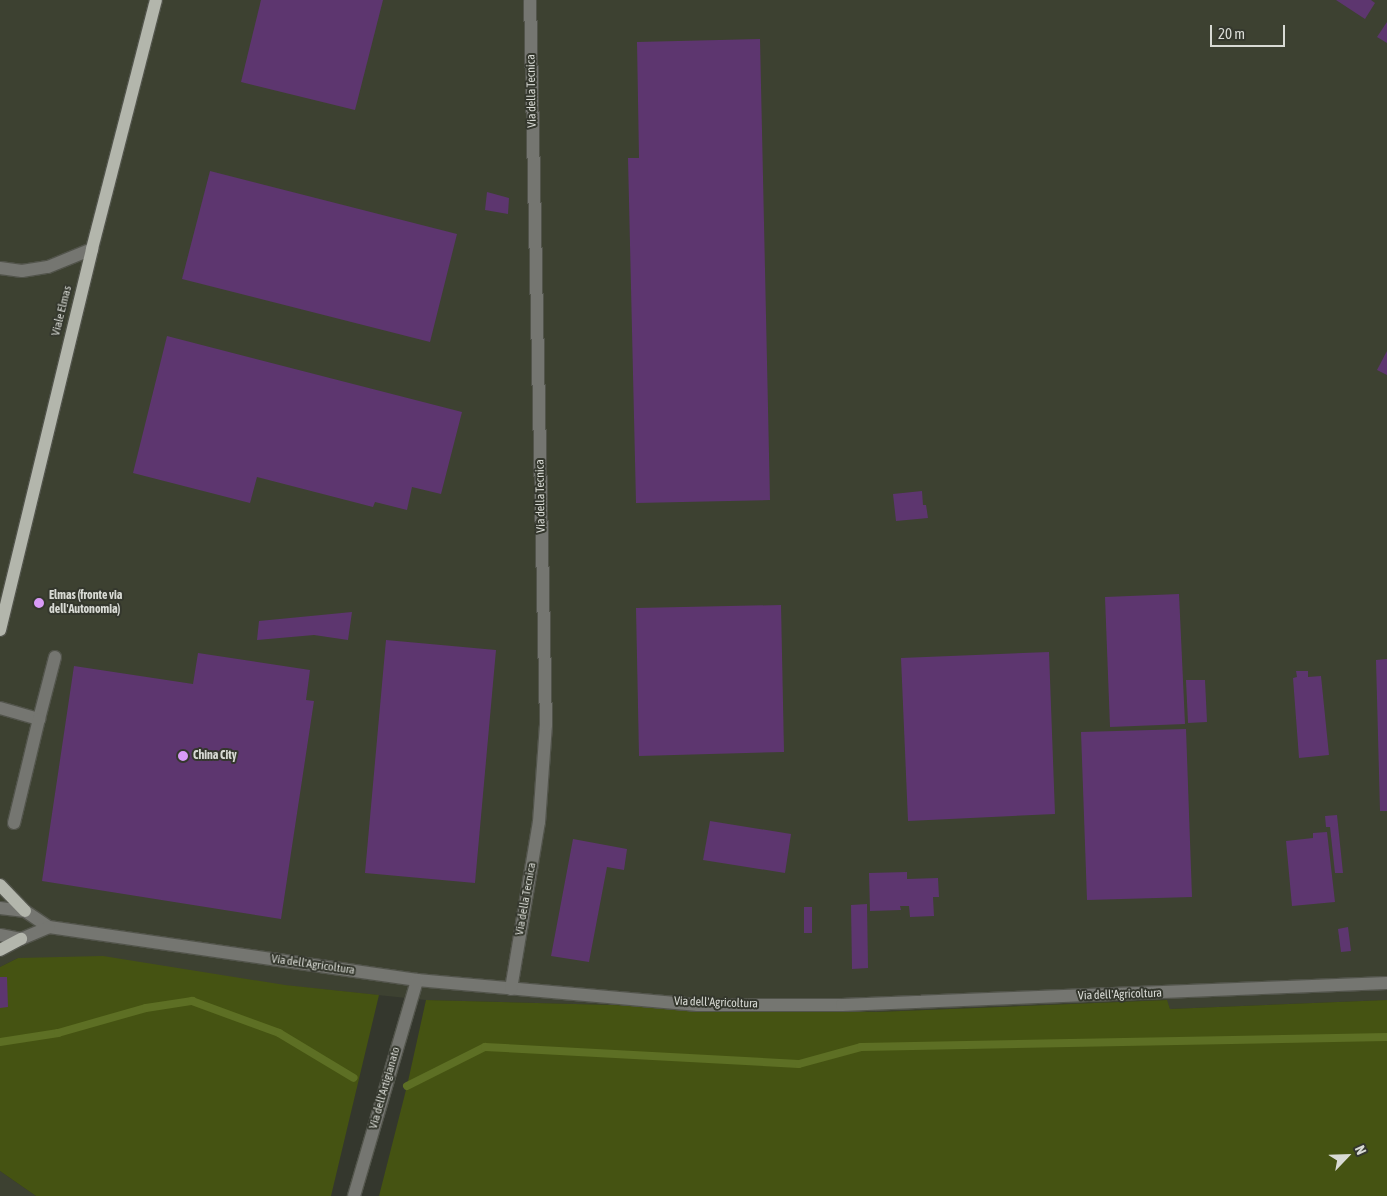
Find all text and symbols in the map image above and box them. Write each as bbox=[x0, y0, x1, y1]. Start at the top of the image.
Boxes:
scale bar bbox=[1212, 15, 1287, 47]
text: 20 m bbox=[1218, 25, 1245, 42]
street label: Via della Tecnica bbox=[524, 54, 540, 128]
street label: Viale Elmas bbox=[49, 284, 75, 338]
street label: Via della Tecnica bbox=[533, 459, 549, 533]
place label: Elmas (fronte via dell'Autonomia) bbox=[49, 589, 122, 617]
marker: Elmas (fronte via dell'Autonomia) bbox=[33, 597, 45, 609]
place label: China City bbox=[193, 749, 237, 763]
marker: China City bbox=[177, 750, 189, 762]
street label: Via della Tecnica bbox=[513, 862, 539, 936]
street label: Via dell'Agricoltura bbox=[270, 952, 356, 978]
street label: Via dell'Agricoltura bbox=[1078, 986, 1162, 1004]
street label: Via dell'Agricoltura bbox=[674, 994, 758, 1012]
street label: Via dell'Artigianato bbox=[366, 1045, 404, 1131]
north arrow bbox=[1322, 1131, 1372, 1181]
text: N bbox=[1352, 1143, 1370, 1157]

